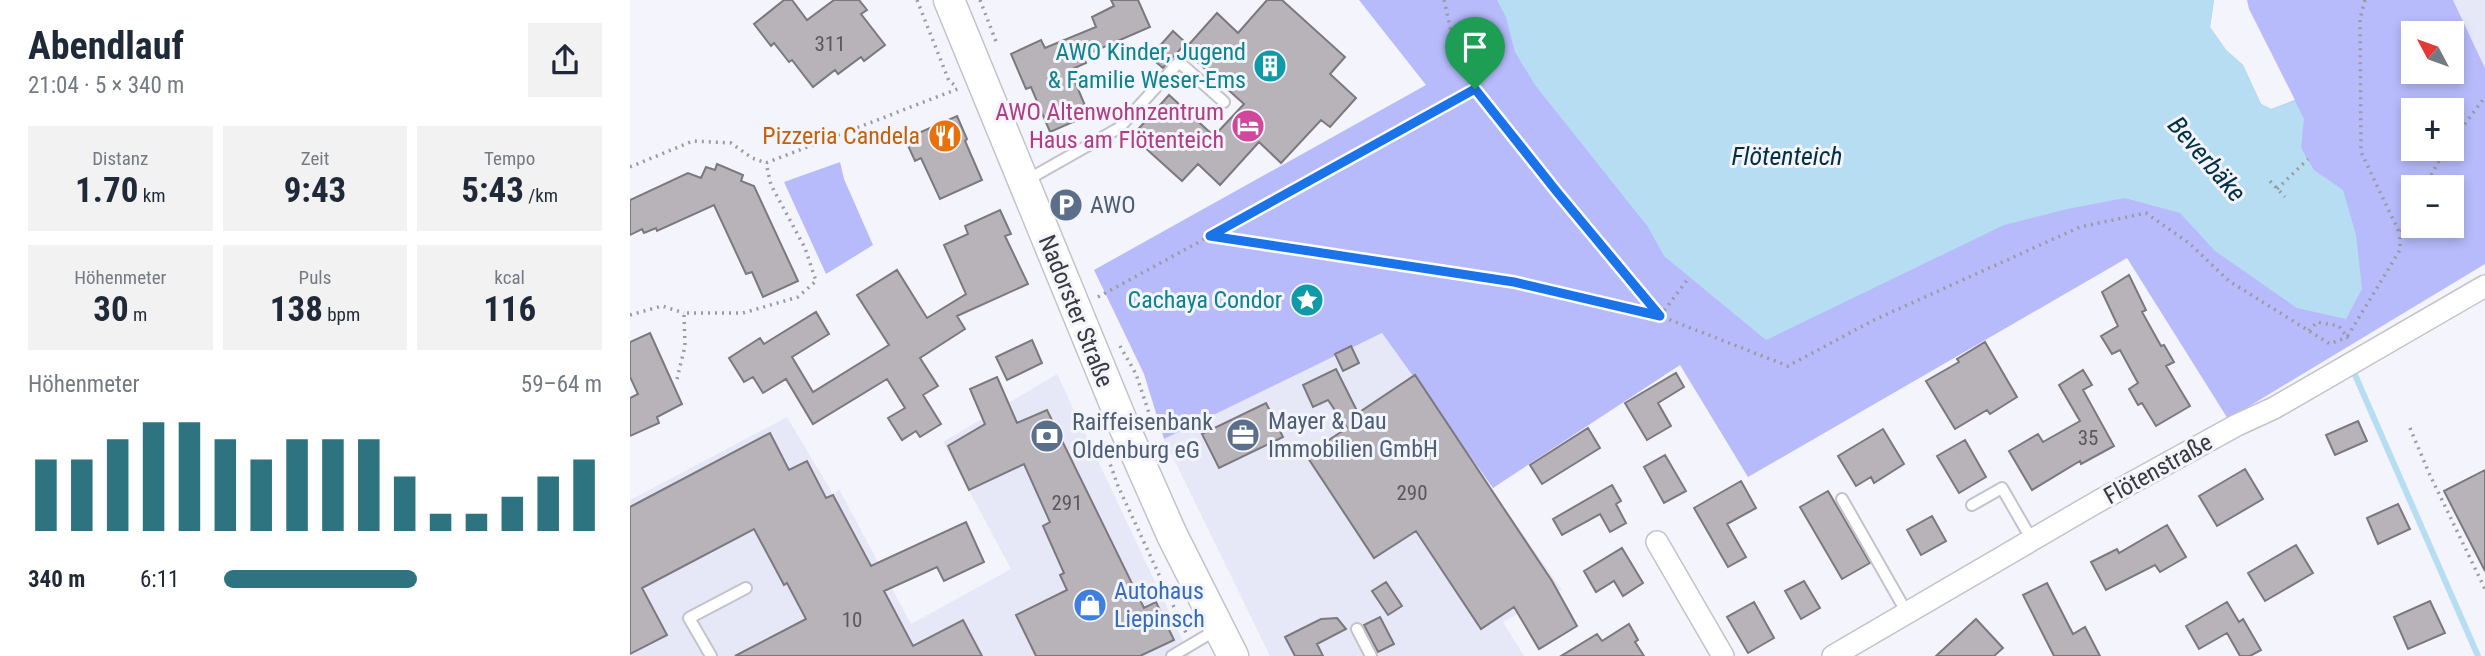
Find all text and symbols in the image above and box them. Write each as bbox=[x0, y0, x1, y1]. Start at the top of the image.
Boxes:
pin bbox=[1445, 17, 1505, 89]
north arrow bbox=[2401, 21, 2464, 84]
map controls bbox=[2401, 21, 2464, 238]
button: share bbox=[528, 23, 602, 97]
text: Abendlauf bbox=[28, 24, 184, 68]
icon: arrive bbox=[1456, 28, 1494, 66]
house number: 311 bbox=[814, 32, 846, 56]
place label: AWO Kinder, Jugend & Familie Weser-Ems bbox=[1048, 38, 1246, 94]
building icon: AWO Kinder, Jugend & Familie Weser-Ems bbox=[1251, 47, 1289, 85]
text: 21:04 · 5 × 340 m bbox=[28, 72, 184, 99]
place label: AWO Altenwohnzentrum Haus am Flötenteich bbox=[995, 98, 1224, 154]
button: + bbox=[2401, 98, 2464, 161]
hotel icon: AWO Altenwohnzentrum Haus am Flötenteich bbox=[1229, 107, 1267, 145]
water label: Beverbäke bbox=[2162, 110, 2252, 208]
restaurant icon: Pizzeria Candela bbox=[926, 117, 964, 155]
place label: Pizzeria Candela bbox=[762, 122, 920, 150]
water label: Flötenteich bbox=[1732, 141, 1842, 171]
text: Distanz bbox=[92, 147, 148, 170]
text: Zeit bbox=[301, 147, 329, 170]
text: Tempo bbox=[484, 147, 535, 170]
text: 1.70 bbox=[75, 170, 138, 211]
text: 9:43 bbox=[284, 170, 346, 211]
text: 5:43 bbox=[461, 170, 524, 211]
button: − bbox=[2401, 175, 2464, 238]
text: km bbox=[138, 184, 166, 207]
text: /km bbox=[524, 184, 558, 207]
parking icon: AWO bbox=[1047, 186, 1085, 224]
place label: AWO bbox=[1090, 191, 1136, 219]
street label: Nadorster Straße bbox=[1033, 231, 1119, 391]
text: Höhenmeter bbox=[74, 266, 166, 289]
text: Puls bbox=[299, 266, 331, 289]
text: kcal bbox=[494, 266, 525, 289]
place icon: Cachaya Condor bbox=[1288, 281, 1326, 319]
place label: Cachaya Condor bbox=[1128, 286, 1282, 314]
text: 30 bbox=[93, 289, 129, 330]
text: 138 bbox=[270, 289, 323, 330]
text: 116 bbox=[483, 289, 536, 330]
text: m bbox=[129, 303, 147, 326]
text: bpm bbox=[323, 303, 360, 326]
text: Höhenmeter bbox=[28, 371, 140, 398]
text: 59–64 m bbox=[521, 371, 602, 398]
place label: Mayer & Dau Immobilien GmbH bbox=[1268, 407, 1438, 463]
place label: Raiffeisenbank Oldenburg eG bbox=[1072, 408, 1213, 464]
office icon: Mayer & Dau Immobilien GmbH bbox=[1224, 416, 1262, 454]
bank icon: Raiffeisenbank Oldenburg eG bbox=[1028, 417, 1066, 455]
house number: 35 bbox=[2078, 426, 2098, 450]
street label: Flötenstraße bbox=[2099, 428, 2217, 510]
house number: 290 bbox=[1396, 481, 1428, 505]
house number: 291 bbox=[1051, 491, 1083, 515]
text: 340 m bbox=[28, 566, 85, 593]
text: 6:11 bbox=[140, 566, 179, 593]
place label: Autohaus Liepinsch bbox=[1114, 577, 1205, 633]
shop icon: Autohaus Liepinsch bbox=[1071, 586, 1109, 624]
house number: 10 bbox=[842, 608, 862, 632]

